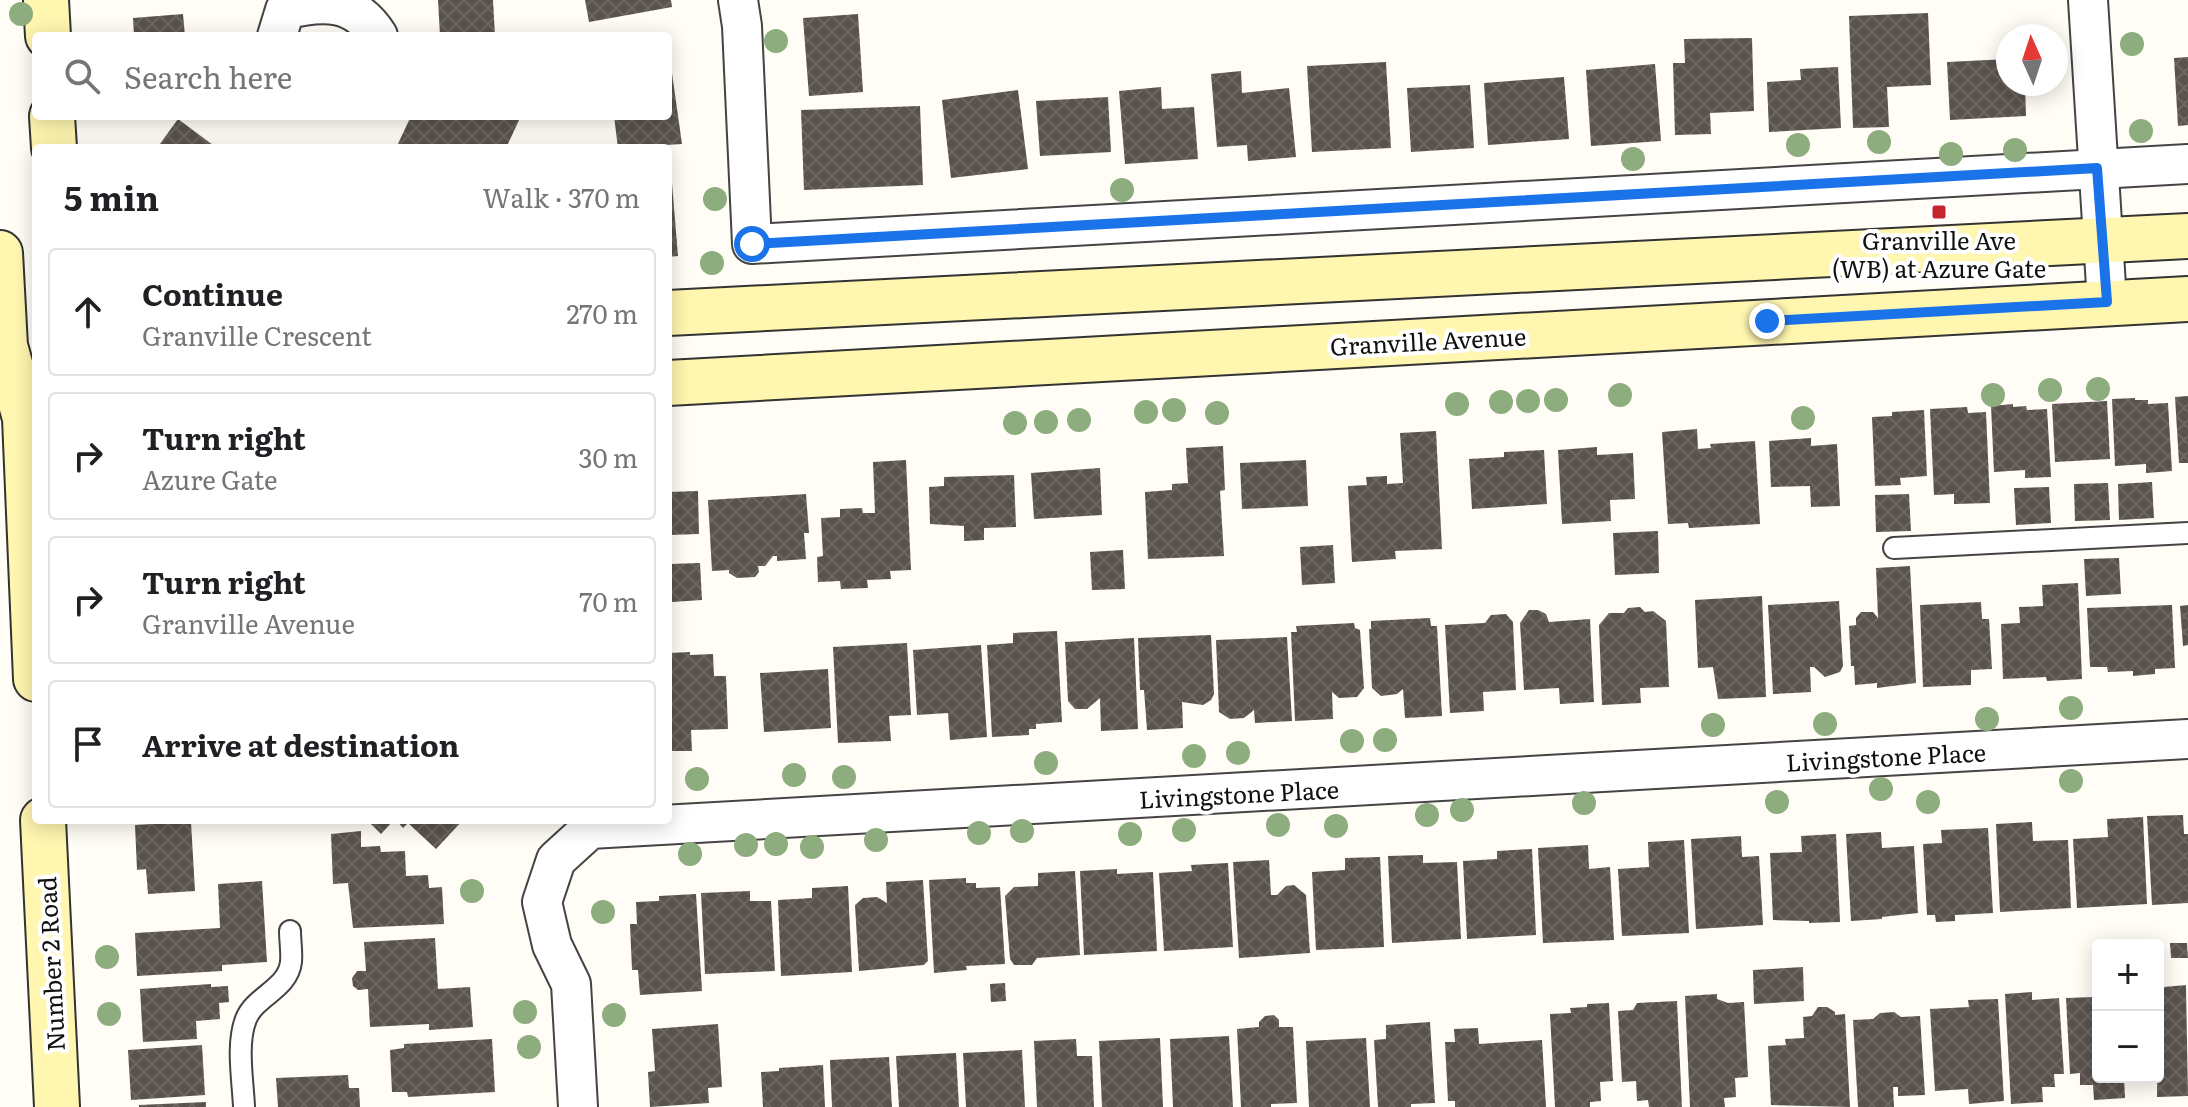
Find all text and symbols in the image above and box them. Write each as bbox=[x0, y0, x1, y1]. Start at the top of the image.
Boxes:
north arrow bbox=[1996, 24, 2068, 96]
search box bbox=[32, 32, 672, 120]
icon: search bbox=[60, 54, 104, 98]
text: Search here bbox=[124, 54, 292, 98]
text: 5 min bbox=[64, 171, 159, 221]
text: Walk · 370 m bbox=[482, 177, 640, 216]
marker: Granville Ave (WB) at Azure Gate bbox=[1930, 203, 1948, 221]
place label: Granville Ave (WB) at Azure Gate bbox=[1832, 222, 2046, 285]
route start bbox=[734, 226, 770, 262]
text: Continue bbox=[142, 271, 283, 315]
icon: ahead bbox=[66, 290, 110, 334]
text: 270 m bbox=[566, 293, 638, 332]
route end bbox=[1749, 303, 1785, 339]
text: Granville Crescent bbox=[142, 315, 372, 354]
street label: Granville Avenue bbox=[1329, 317, 1527, 363]
text: Turn right bbox=[142, 415, 306, 459]
icon: right bbox=[66, 434, 110, 478]
text: 30 m bbox=[578, 437, 638, 476]
text: Azure Gate bbox=[142, 459, 278, 498]
text: Turn right bbox=[142, 559, 306, 603]
icon: right bbox=[66, 578, 110, 622]
text: 70 m bbox=[579, 581, 638, 620]
text: Granville Avenue bbox=[142, 603, 355, 642]
icon: arrive bbox=[66, 722, 110, 766]
text: Arrive at destination bbox=[142, 722, 459, 766]
street label: Livingstone Place bbox=[1785, 733, 1987, 779]
street label: Livingstone Place bbox=[1138, 770, 1340, 816]
street label: Number 2 Road bbox=[28, 875, 72, 1052]
map controls bbox=[2092, 939, 2164, 1083]
button: + bbox=[2092, 939, 2164, 1011]
button: − bbox=[2092, 1011, 2164, 1083]

